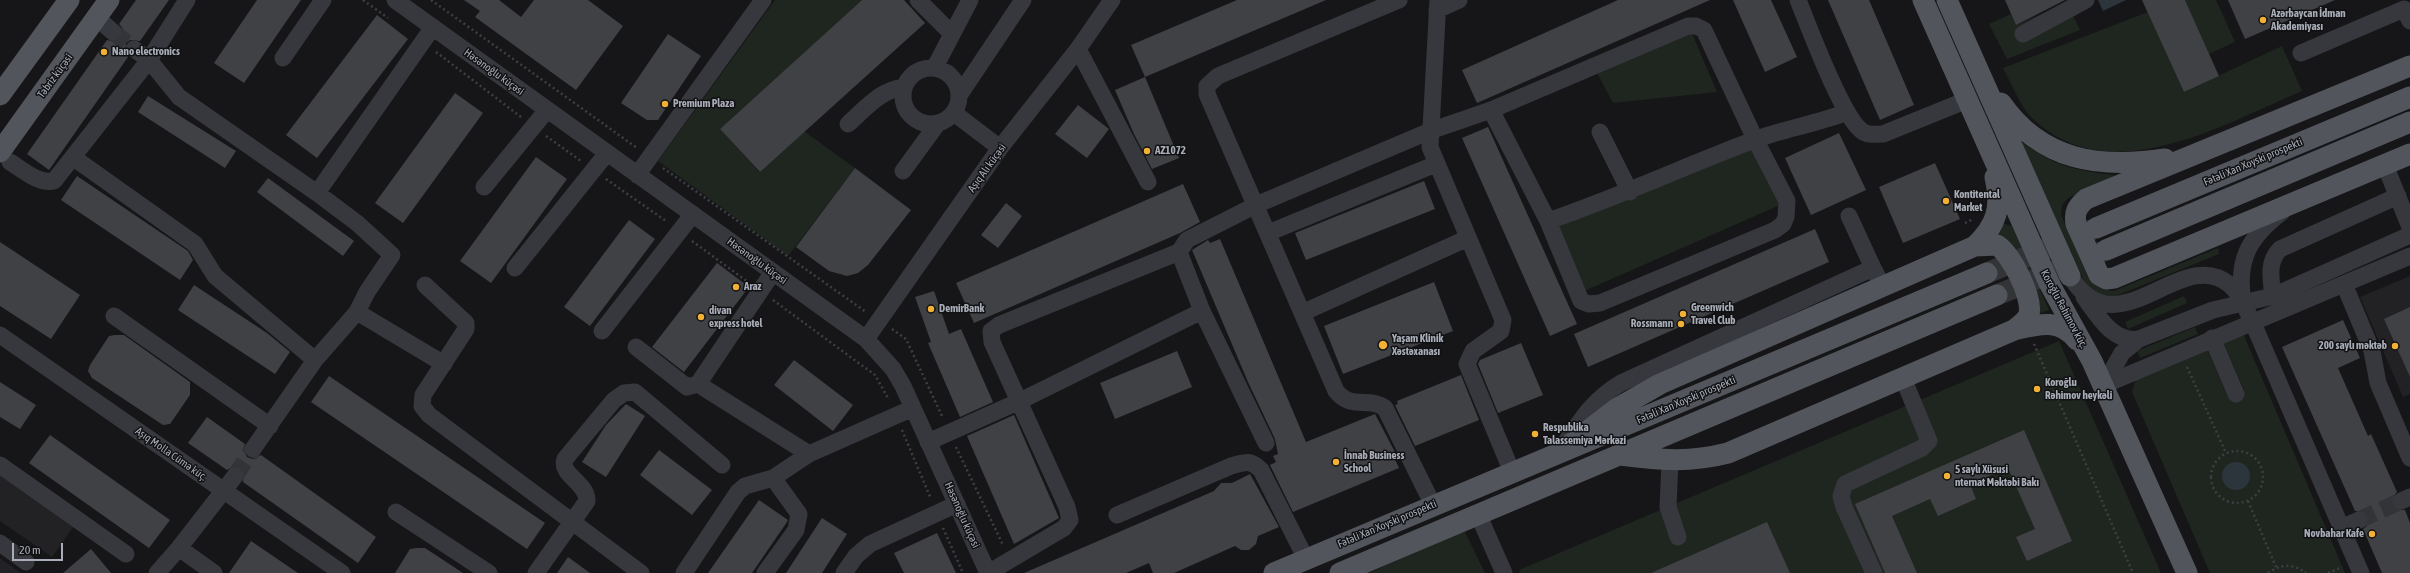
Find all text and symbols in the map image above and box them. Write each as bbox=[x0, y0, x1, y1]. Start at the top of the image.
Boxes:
place label: Azərbaycan İdman Akademiyası bbox=[2271, 7, 2346, 33]
marker: Azərbaycan İdman Akademiyası bbox=[2258, 15, 2268, 25]
place label: Nano electronics bbox=[112, 45, 180, 59]
street label: Həsənoğlu küçəsi bbox=[461, 46, 527, 98]
marker: Nano electronics bbox=[99, 47, 109, 57]
street label: Təbriz küçəsi bbox=[35, 51, 75, 101]
place label: Premium Plaza bbox=[673, 97, 734, 111]
marker: Premium Plaza bbox=[660, 99, 670, 109]
street label: Fətəli Xan Xoyski prospekti bbox=[2202, 135, 2304, 189]
street label: Aşıq Alı küçəsi bbox=[965, 141, 1009, 195]
place label: AZ1072 bbox=[1155, 144, 1186, 158]
marker: AZ1072 bbox=[1142, 146, 1152, 156]
place label: Kontitental Market bbox=[1954, 188, 2000, 214]
marker: Kontitental Market bbox=[1941, 196, 1951, 206]
street label: Həsənoğlu küçəsi bbox=[724, 235, 790, 287]
street label: Koroğlu Rəhimov küç. bbox=[2038, 268, 2090, 350]
place label: Araz bbox=[744, 280, 761, 294]
marker: Araz bbox=[731, 282, 741, 292]
place label: Greenwich Travel Club bbox=[1691, 301, 1736, 327]
place label: DemirBank bbox=[939, 302, 984, 316]
place label: divan express hotel bbox=[709, 304, 763, 330]
marker: DemirBank bbox=[926, 304, 936, 314]
marker: Greenwich Travel Club bbox=[1678, 309, 1688, 319]
marker: divan express hotel bbox=[696, 312, 706, 322]
place label: Rossmann bbox=[1631, 317, 1673, 331]
marker: Rossmann bbox=[1676, 319, 1686, 329]
place label: Yaşam Klinik Xəstəxanası bbox=[1392, 332, 1443, 358]
marker: Yaşam Klinik Xəstəxanası bbox=[1377, 339, 1389, 351]
place label: 200 saylı məktəb bbox=[2318, 339, 2387, 353]
marker: 200 saylı məktəb bbox=[2390, 341, 2400, 351]
street label: Fətəli Xan Xoyski prospekti bbox=[1635, 373, 1737, 427]
place label: Koroğlu Rəhimov heykəli bbox=[2045, 376, 2112, 402]
marker: Koroğlu Rəhimov heykəli bbox=[2032, 384, 2042, 394]
place label: Respublika Talassemiya Mərkəzi bbox=[1543, 421, 1626, 447]
street label: Aşıq Molla Cümə küç. bbox=[133, 424, 209, 484]
marker: Respublika Talassemiya Mərkəzi bbox=[1530, 429, 1540, 439]
place label: İnnab Business School bbox=[1344, 449, 1404, 475]
marker: İnnab Business School bbox=[1331, 457, 1341, 467]
place label: 5 saylı Xüsusi nternat Məktəbi Bakı bbox=[1955, 463, 2039, 489]
marker: 5 saylı Xüsusi nternat Məktəbi Bakı bbox=[1942, 471, 1952, 481]
street label: Həsənoğlu küçəsi bbox=[942, 480, 982, 550]
street label: Fətəli Xan Xoyski prospekti bbox=[1336, 497, 1438, 551]
place label: Novbahar Kafe bbox=[2304, 527, 2364, 541]
marker: Novbahar Kafe bbox=[2367, 529, 2377, 539]
scale bar bbox=[14, 535, 65, 561]
text: 20 m bbox=[19, 543, 41, 557]

